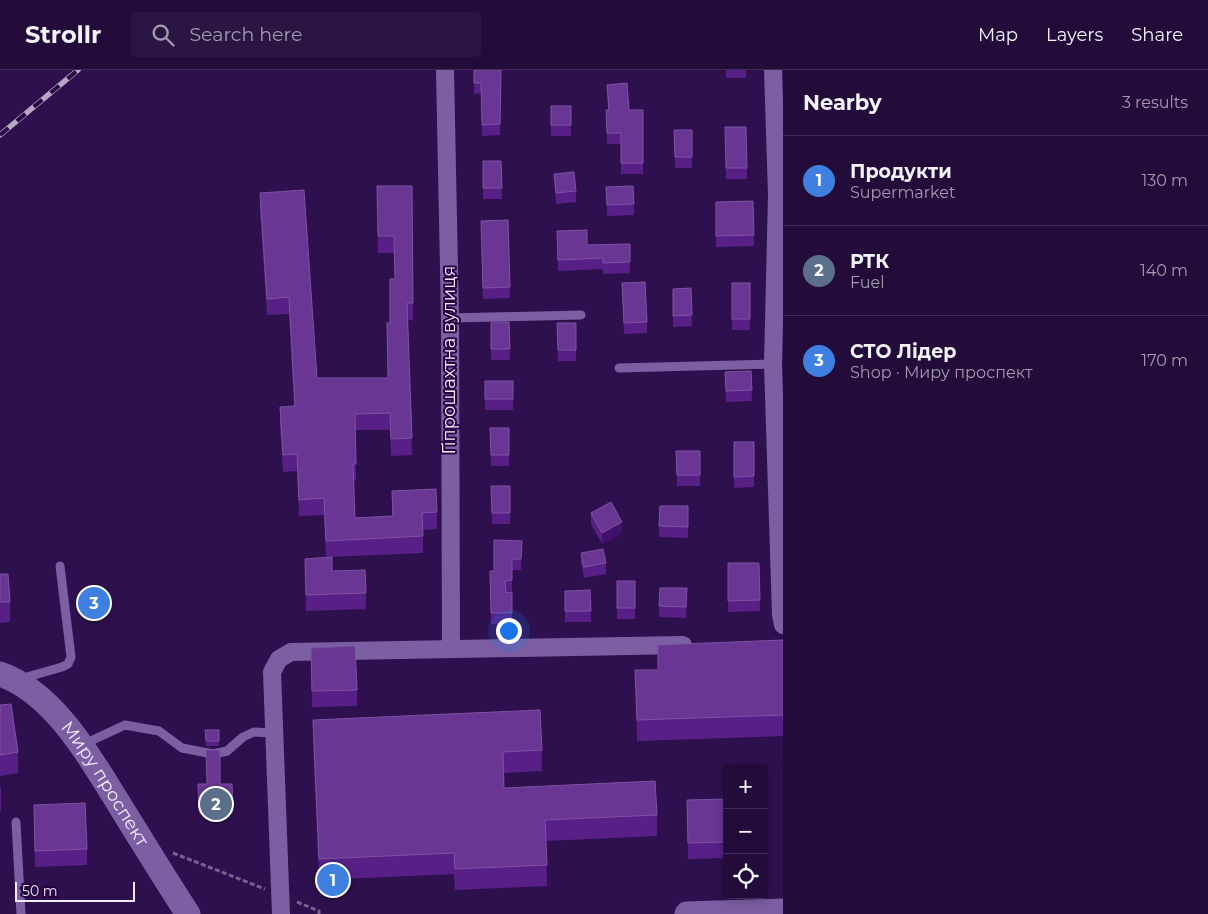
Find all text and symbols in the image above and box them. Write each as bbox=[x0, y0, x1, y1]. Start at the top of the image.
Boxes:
search box bbox=[131, 12, 481, 57]
text: Strollr bbox=[25, 20, 101, 49]
icon: search bbox=[149, 21, 177, 49]
text: Search here bbox=[189, 23, 302, 46]
text: Map bbox=[978, 24, 1018, 46]
text: Layers bbox=[1046, 24, 1103, 46]
text: Share bbox=[1131, 24, 1183, 46]
text: Nearby bbox=[803, 90, 882, 115]
text: 3 results bbox=[1122, 93, 1188, 112]
text: Продукти bbox=[850, 160, 952, 183]
text: 1 bbox=[816, 171, 822, 190]
text: 130 m bbox=[1141, 171, 1188, 190]
text: Supermarket bbox=[850, 183, 956, 202]
text: РТК bbox=[850, 250, 889, 273]
text: 2 bbox=[814, 261, 824, 280]
text: 140 m bbox=[1140, 261, 1188, 280]
street label: Гіпрошахтна вулиця bbox=[438, 266, 460, 454]
text: Fuel bbox=[850, 273, 885, 292]
text: СТО Лідер bbox=[850, 340, 957, 363]
text: 3 bbox=[814, 351, 824, 370]
text: 170 m bbox=[1141, 351, 1188, 370]
text: Shop · Миру проспект bbox=[850, 363, 1033, 382]
pin: 3 bbox=[78, 584, 110, 622]
your location bbox=[496, 618, 522, 644]
street label: Миру проспект bbox=[56, 717, 154, 851]
map controls bbox=[723, 764, 768, 899]
button: + bbox=[723, 764, 768, 809]
pin: 2 bbox=[200, 785, 232, 823]
button: − bbox=[723, 809, 768, 854]
button: locate bbox=[723, 854, 768, 899]
pin: 1 bbox=[317, 861, 349, 899]
scale bar bbox=[15, 879, 135, 902]
text: 50 m bbox=[22, 882, 58, 900]

